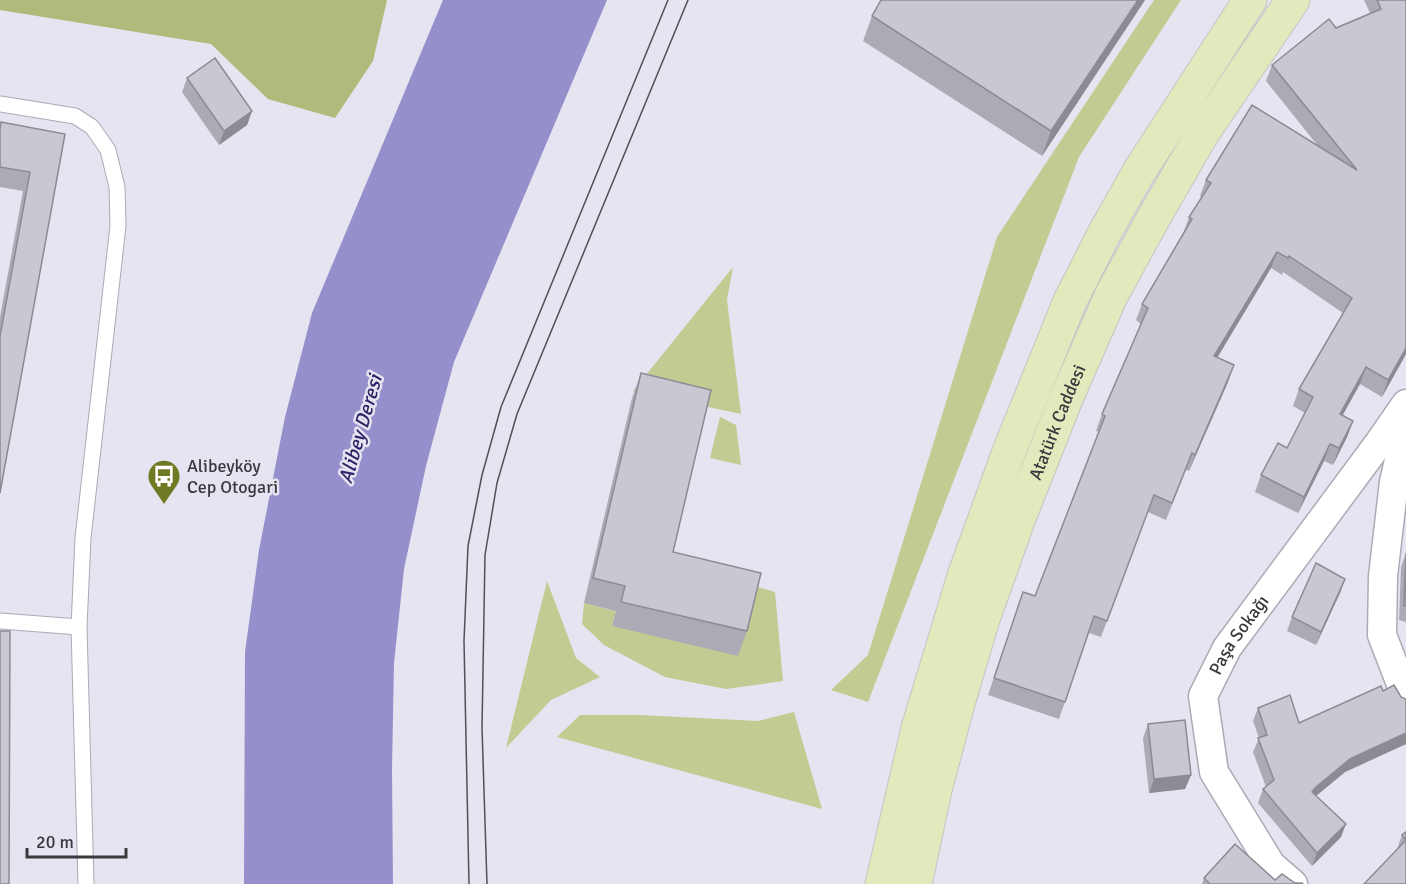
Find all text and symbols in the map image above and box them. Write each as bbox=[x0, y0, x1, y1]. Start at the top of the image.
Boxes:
street label: Atatürk Caddesi bbox=[1024, 361, 1091, 483]
water label: Alibey Deresi bbox=[333, 371, 388, 486]
place label: Alibeyköy Cep Otogari bbox=[187, 455, 278, 498]
bus stop icon: Alibeyköy Cep Otogari bbox=[146, 458, 182, 505]
street label: Paşa Sokağı bbox=[1204, 591, 1274, 678]
scale bar bbox=[27, 821, 126, 859]
text: 20 m bbox=[36, 831, 74, 853]

